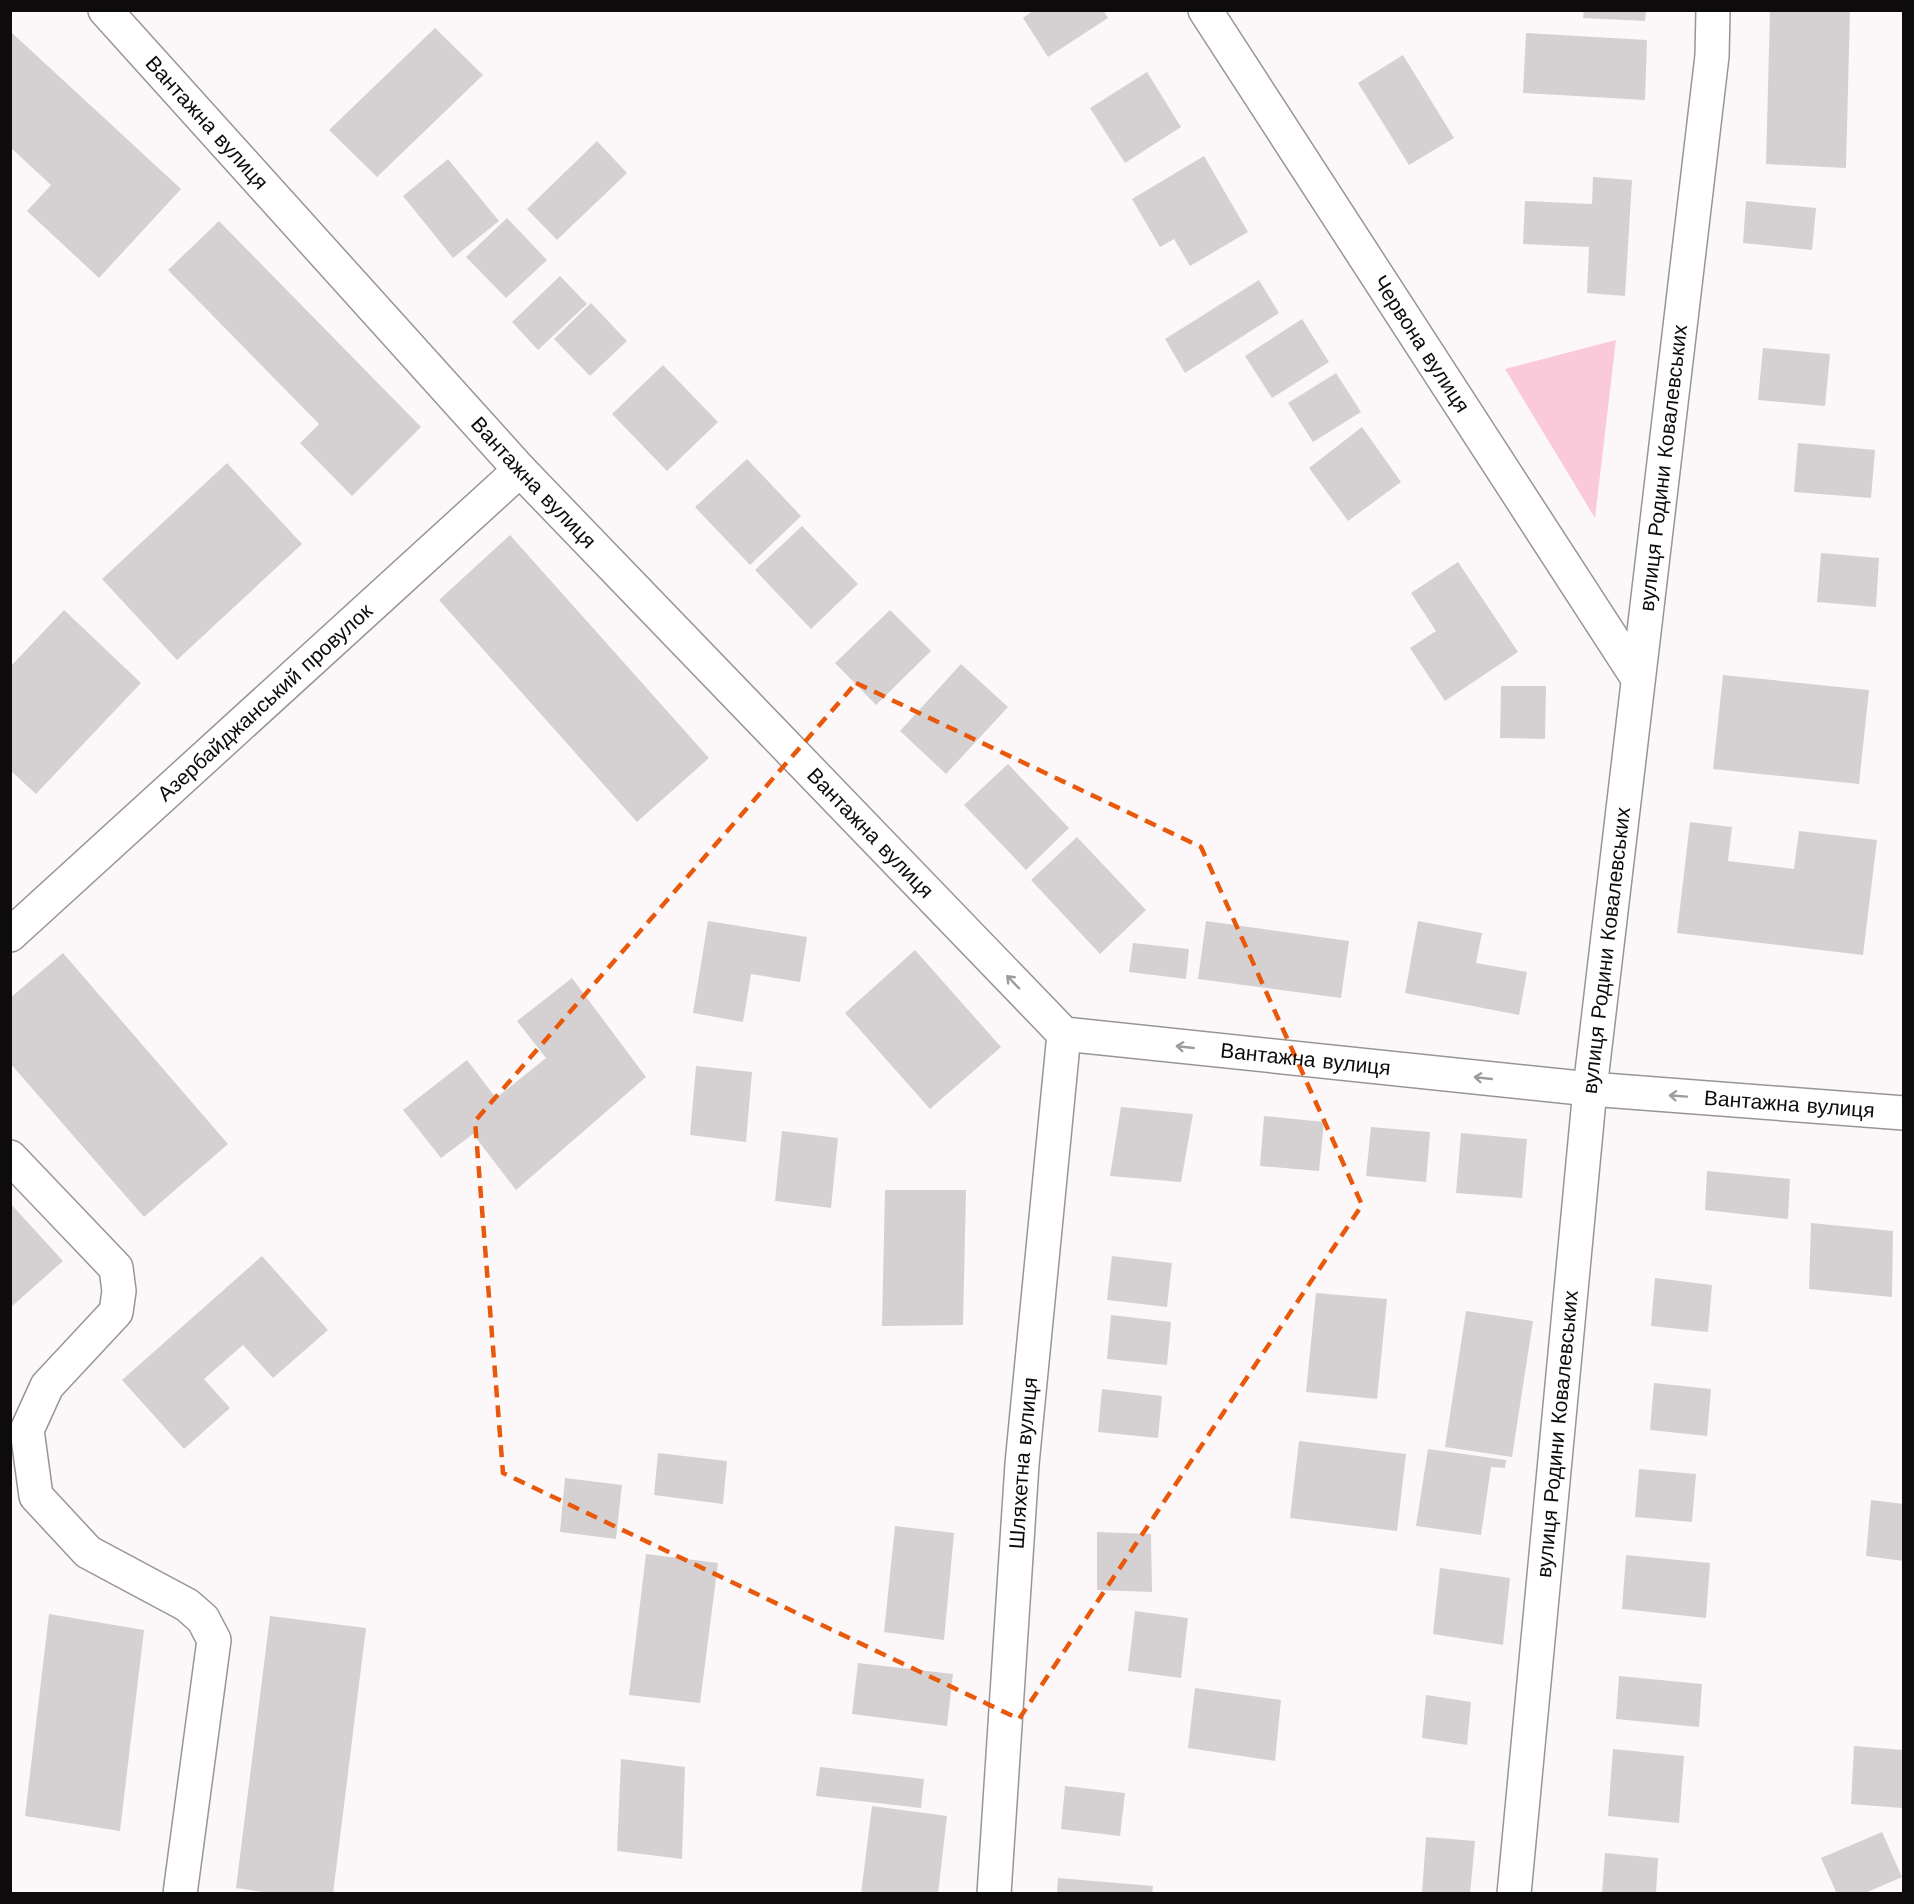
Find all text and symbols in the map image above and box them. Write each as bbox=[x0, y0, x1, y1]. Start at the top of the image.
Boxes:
street label: Вантажна вулиця bbox=[141, 51, 274, 194]
street label: Червона вулиця bbox=[1368, 270, 1475, 417]
street label: вулиця Родини Ковалевських bbox=[1634, 323, 1692, 613]
street label: Вантажна вулиця bbox=[466, 411, 602, 553]
street label: Азербайджанський провулок bbox=[152, 598, 378, 806]
street label: Вантажна вулиця bbox=[802, 762, 939, 903]
street label: вулиця Родини Ковалевських bbox=[1577, 805, 1635, 1095]
one-way arrow bbox=[1006, 974, 1020, 989]
street label: Вантажна вулиця bbox=[1219, 1037, 1392, 1080]
one-way arrow bbox=[1176, 1041, 1196, 1052]
one-way arrow bbox=[1474, 1072, 1494, 1083]
street label: Вантажна вулиця bbox=[1703, 1085, 1876, 1123]
one-way arrow bbox=[1668, 1090, 1688, 1101]
street label: вулиця Родини Ковалевських bbox=[1531, 1289, 1583, 1579]
street label: Шляхетна вулиця bbox=[1003, 1376, 1042, 1550]

